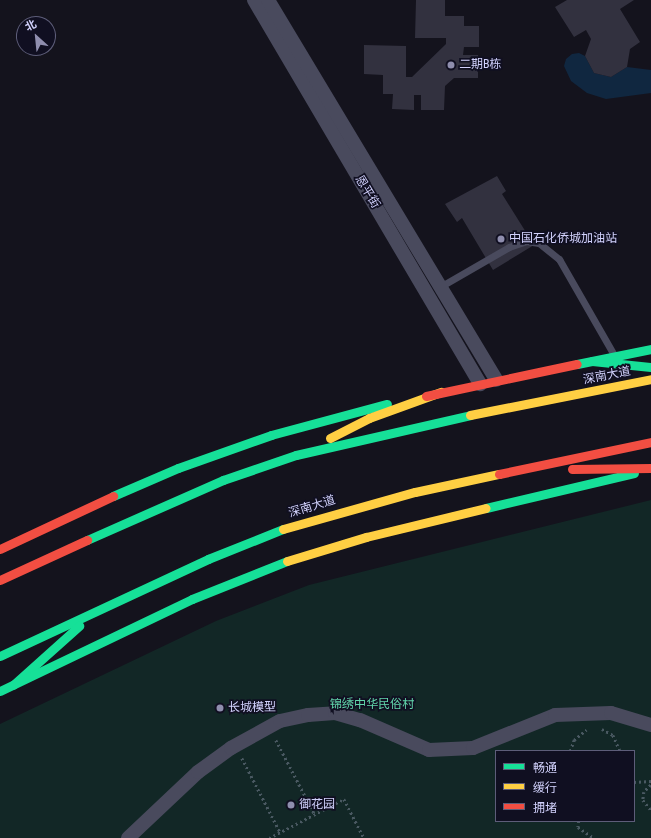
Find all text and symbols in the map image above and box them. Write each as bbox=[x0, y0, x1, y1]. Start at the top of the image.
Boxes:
north arrow bbox=[16, 16, 56, 56]
text: 北 bbox=[23, 17, 39, 34]
place label: 二期B栋 bbox=[459, 58, 502, 72]
marker: 二期B栋 bbox=[446, 60, 456, 70]
street label: 恩平街 bbox=[352, 173, 382, 211]
place label: 中国石化侨城加油站 bbox=[509, 232, 617, 246]
marker: 中国石化侨城加油站 bbox=[496, 234, 506, 244]
street label: 深南大道 bbox=[582, 364, 632, 388]
street label: 深南大道 bbox=[287, 493, 337, 521]
park label: 锦绣中华民俗村 bbox=[330, 698, 414, 712]
place label: 长城模型 bbox=[228, 701, 276, 715]
marker: 长城模型 bbox=[215, 703, 225, 713]
legend bbox=[495, 750, 635, 822]
text: 畅通 bbox=[533, 761, 557, 775]
text: 缓行 bbox=[533, 781, 557, 795]
place label: 御花园 bbox=[299, 798, 335, 812]
marker: 御花园 bbox=[286, 800, 296, 810]
text: 拥堵 bbox=[533, 801, 557, 815]

